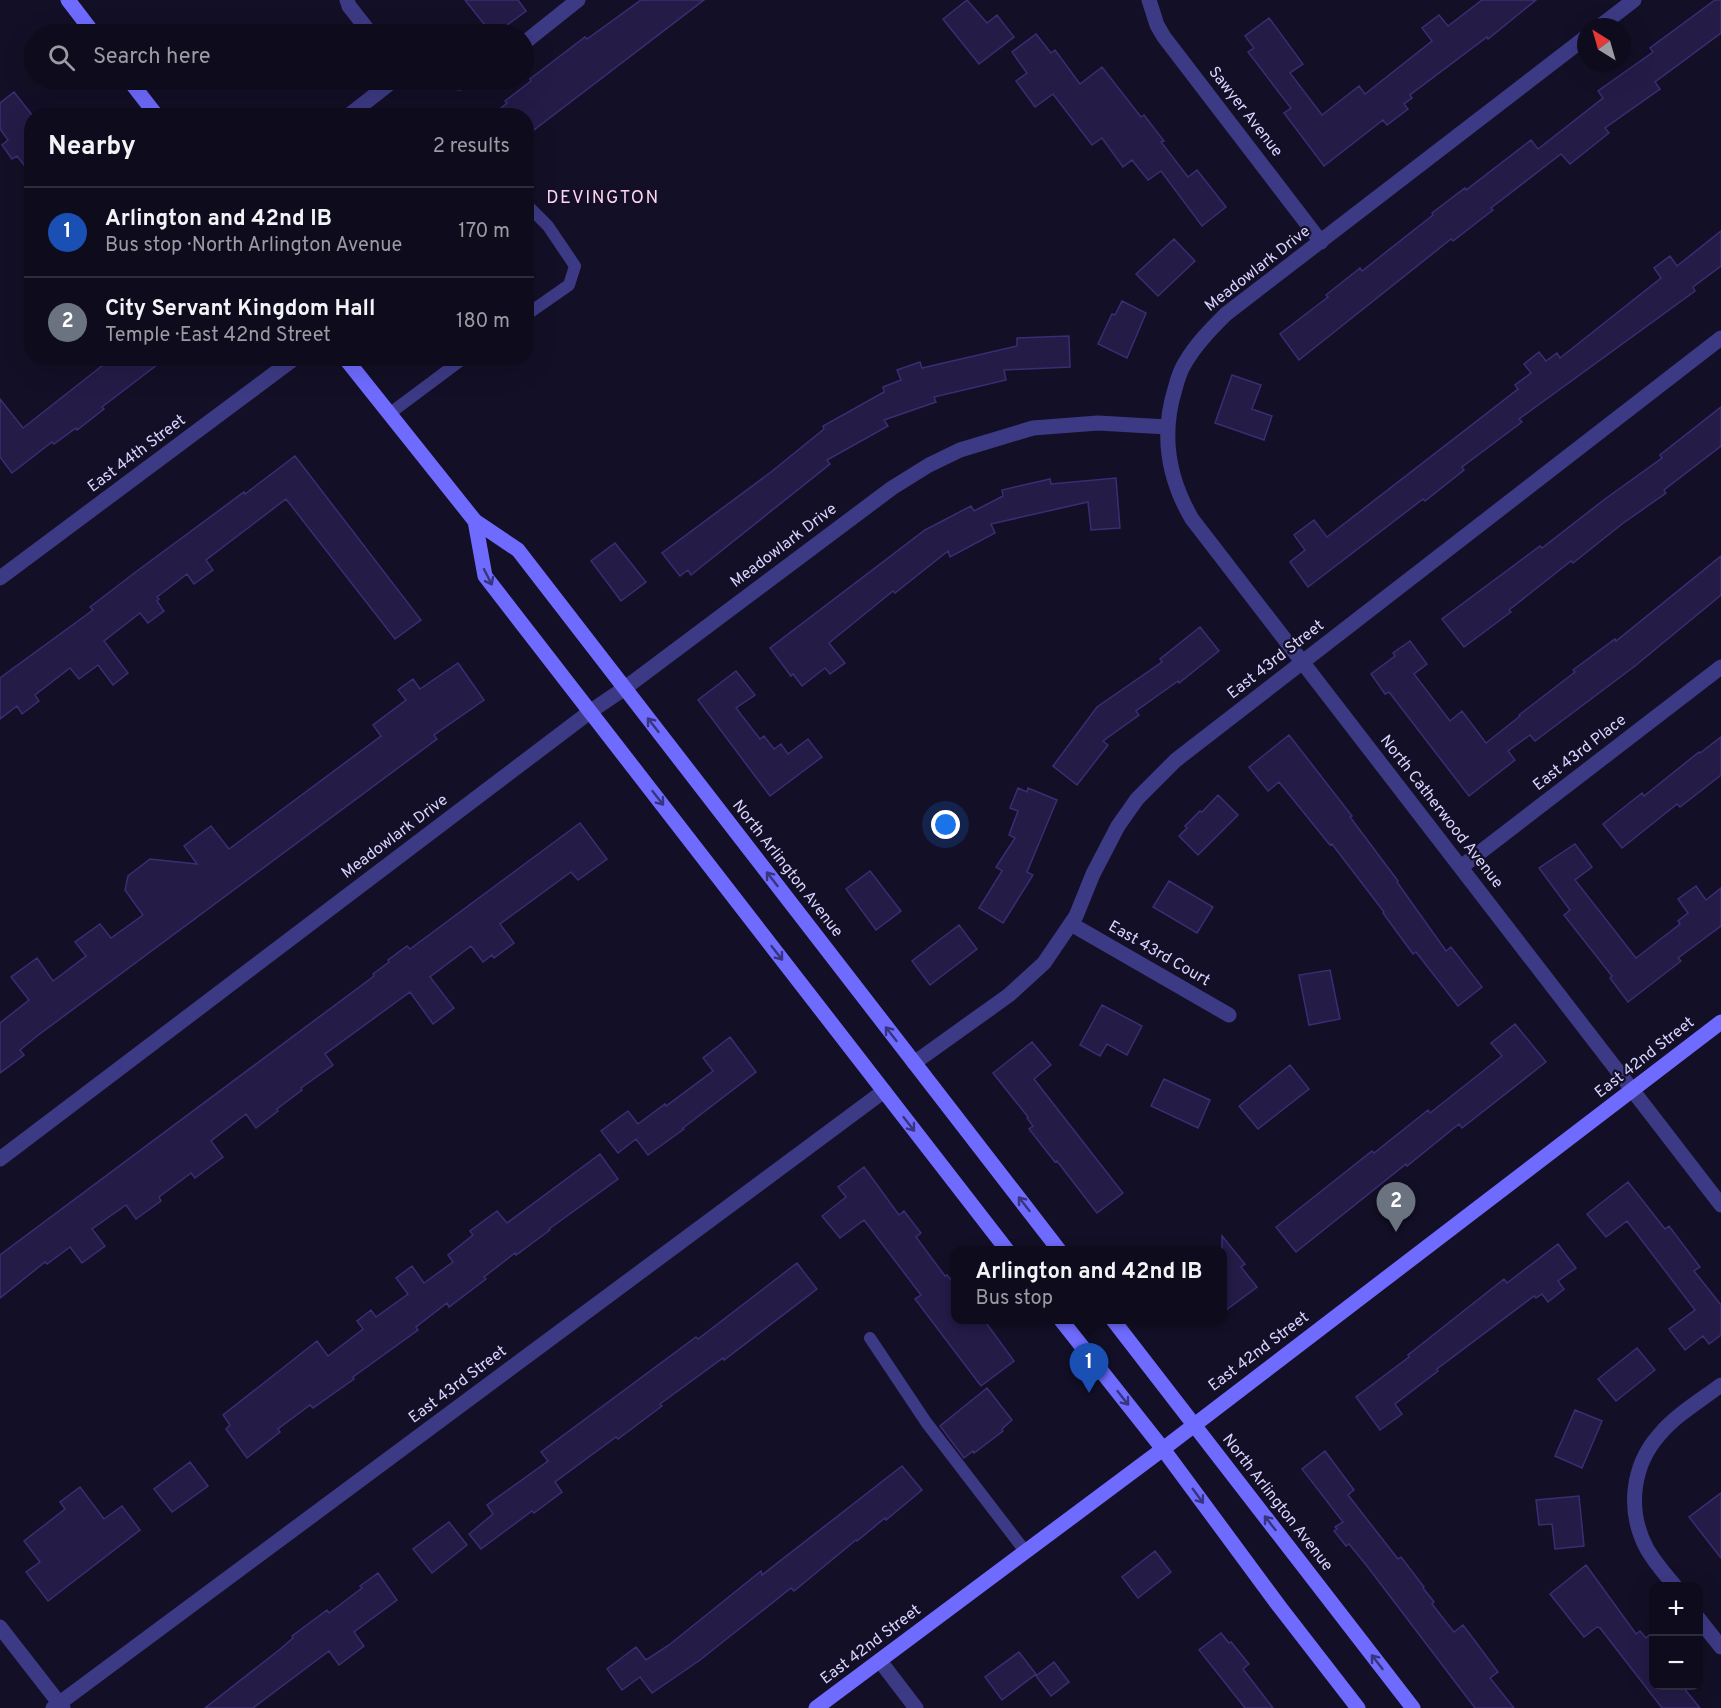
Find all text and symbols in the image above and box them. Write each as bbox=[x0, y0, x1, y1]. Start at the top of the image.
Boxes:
north arrow bbox=[1577, 18, 1631, 72]
search box bbox=[24, 24, 534, 90]
icon: search bbox=[45, 41, 78, 74]
text: Search here bbox=[93, 44, 211, 71]
street label: Sawyer Avenue bbox=[1203, 63, 1287, 161]
text: Nearby bbox=[48, 131, 136, 164]
text: 2 results bbox=[433, 134, 510, 160]
district label: DEVINGTON bbox=[546, 187, 660, 210]
text: Arlington and 42nd IB bbox=[105, 206, 332, 233]
text: 1 bbox=[64, 219, 72, 245]
text: 170 m bbox=[458, 219, 510, 245]
street label: Meadowlark Drive bbox=[1201, 222, 1315, 316]
text: Bus stop · North Arlington Avenue bbox=[105, 233, 402, 259]
text: City Servant Kingdom Hall bbox=[105, 296, 375, 323]
text: 2 bbox=[61, 309, 74, 335]
text: 180 m bbox=[456, 309, 510, 335]
text: Temple · East 42nd Street bbox=[105, 323, 331, 349]
street label: East 44th Street bbox=[84, 411, 190, 497]
street label: Meadowlark Drive bbox=[727, 499, 841, 593]
one-way arrow bbox=[483, 568, 495, 586]
street label: East 43rd Street bbox=[1224, 616, 1328, 704]
street label: East 43rd Place bbox=[1529, 710, 1631, 796]
one-way arrow bbox=[647, 717, 660, 733]
street label: North Catherwood Avenue bbox=[1375, 731, 1507, 893]
street label: Meadowlark Drive bbox=[338, 790, 452, 884]
one-way arrow bbox=[651, 790, 664, 806]
street label: North Arlington Avenue bbox=[727, 796, 847, 942]
your location bbox=[931, 810, 960, 839]
one-way arrow bbox=[766, 871, 779, 887]
street label: East 43rd Court bbox=[1105, 917, 1213, 991]
one-way arrow bbox=[770, 944, 783, 960]
street label: East 42nd Street bbox=[1591, 1013, 1699, 1103]
one-way arrow bbox=[885, 1026, 898, 1042]
one-way arrow bbox=[902, 1115, 915, 1131]
pin: 2 bbox=[1376, 1182, 1416, 1232]
one-way arrow bbox=[1017, 1197, 1030, 1213]
popup bbox=[951, 1246, 1227, 1324]
text: Arlington and 42nd IB bbox=[976, 1259, 1202, 1286]
text: Bus stop bbox=[976, 1286, 1053, 1312]
street label: East 42nd Street bbox=[1205, 1308, 1313, 1396]
street label: East 43rd Street bbox=[405, 1342, 511, 1428]
pin: 1 bbox=[1070, 1344, 1108, 1393]
one-way arrow bbox=[1117, 1390, 1130, 1406]
street label: North Arlington Avenue bbox=[1217, 1430, 1337, 1576]
one-way arrow bbox=[1192, 1487, 1204, 1503]
one-way arrow bbox=[1263, 1515, 1276, 1531]
map controls bbox=[1649, 1582, 1703, 1690]
button: + bbox=[1649, 1582, 1703, 1636]
street label: East 42nd Street bbox=[817, 1601, 925, 1689]
button: − bbox=[1649, 1636, 1703, 1690]
one-way arrow bbox=[1371, 1654, 1384, 1670]

